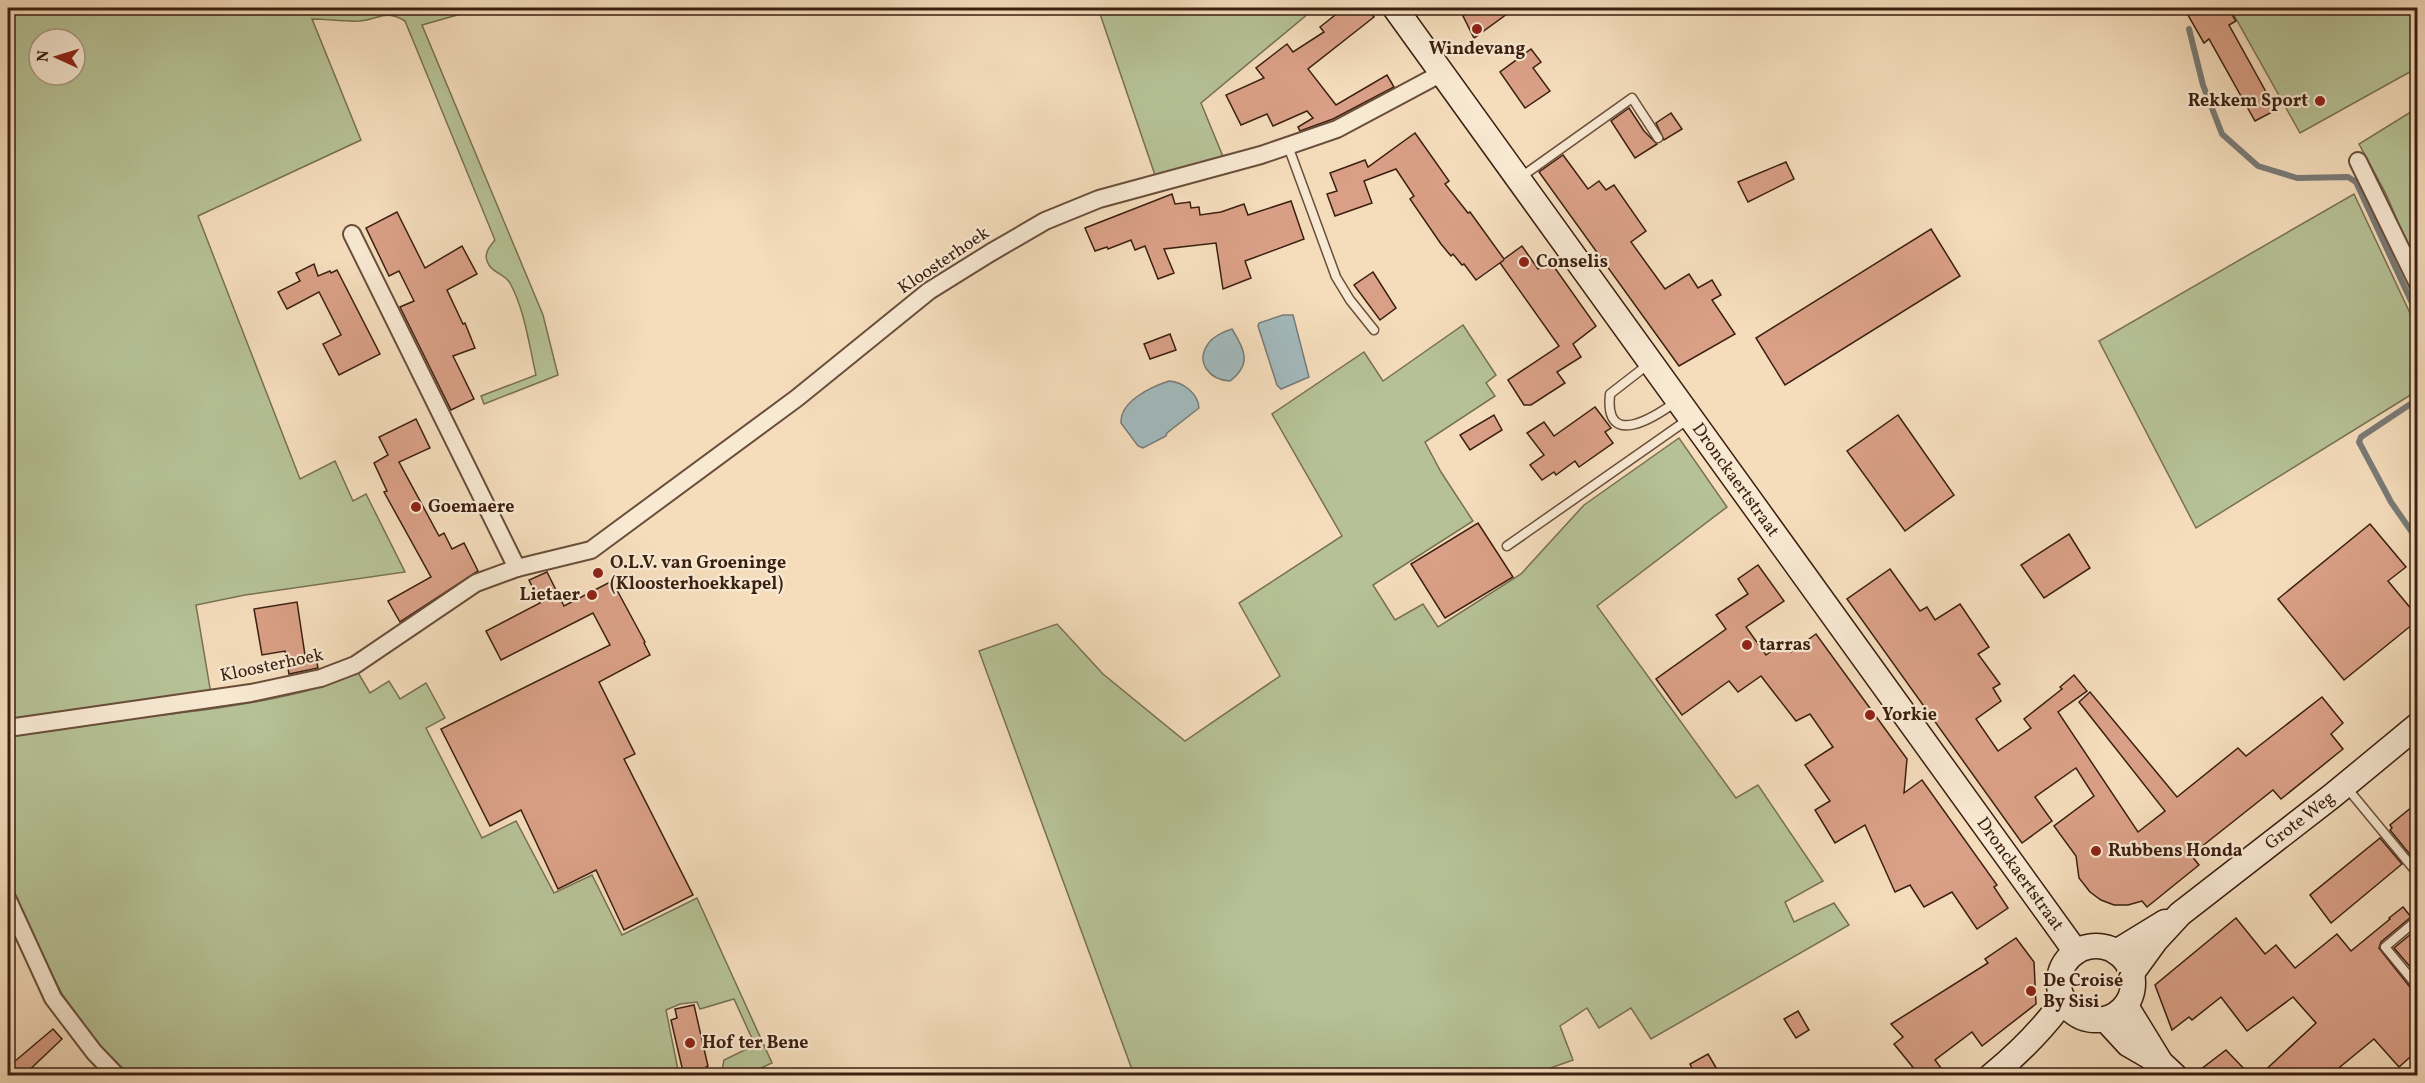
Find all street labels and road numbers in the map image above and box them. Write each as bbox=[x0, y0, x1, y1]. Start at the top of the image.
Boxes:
street label: Kloosterhoek bbox=[893, 221, 995, 301]
street label: Dronckaertstraat bbox=[1686, 418, 1785, 542]
street label: Kloosterhoek bbox=[218, 643, 326, 689]
street label: Grote Weg bbox=[2260, 786, 2340, 856]
street label: Dronckaertstraat bbox=[1970, 812, 2070, 936]

